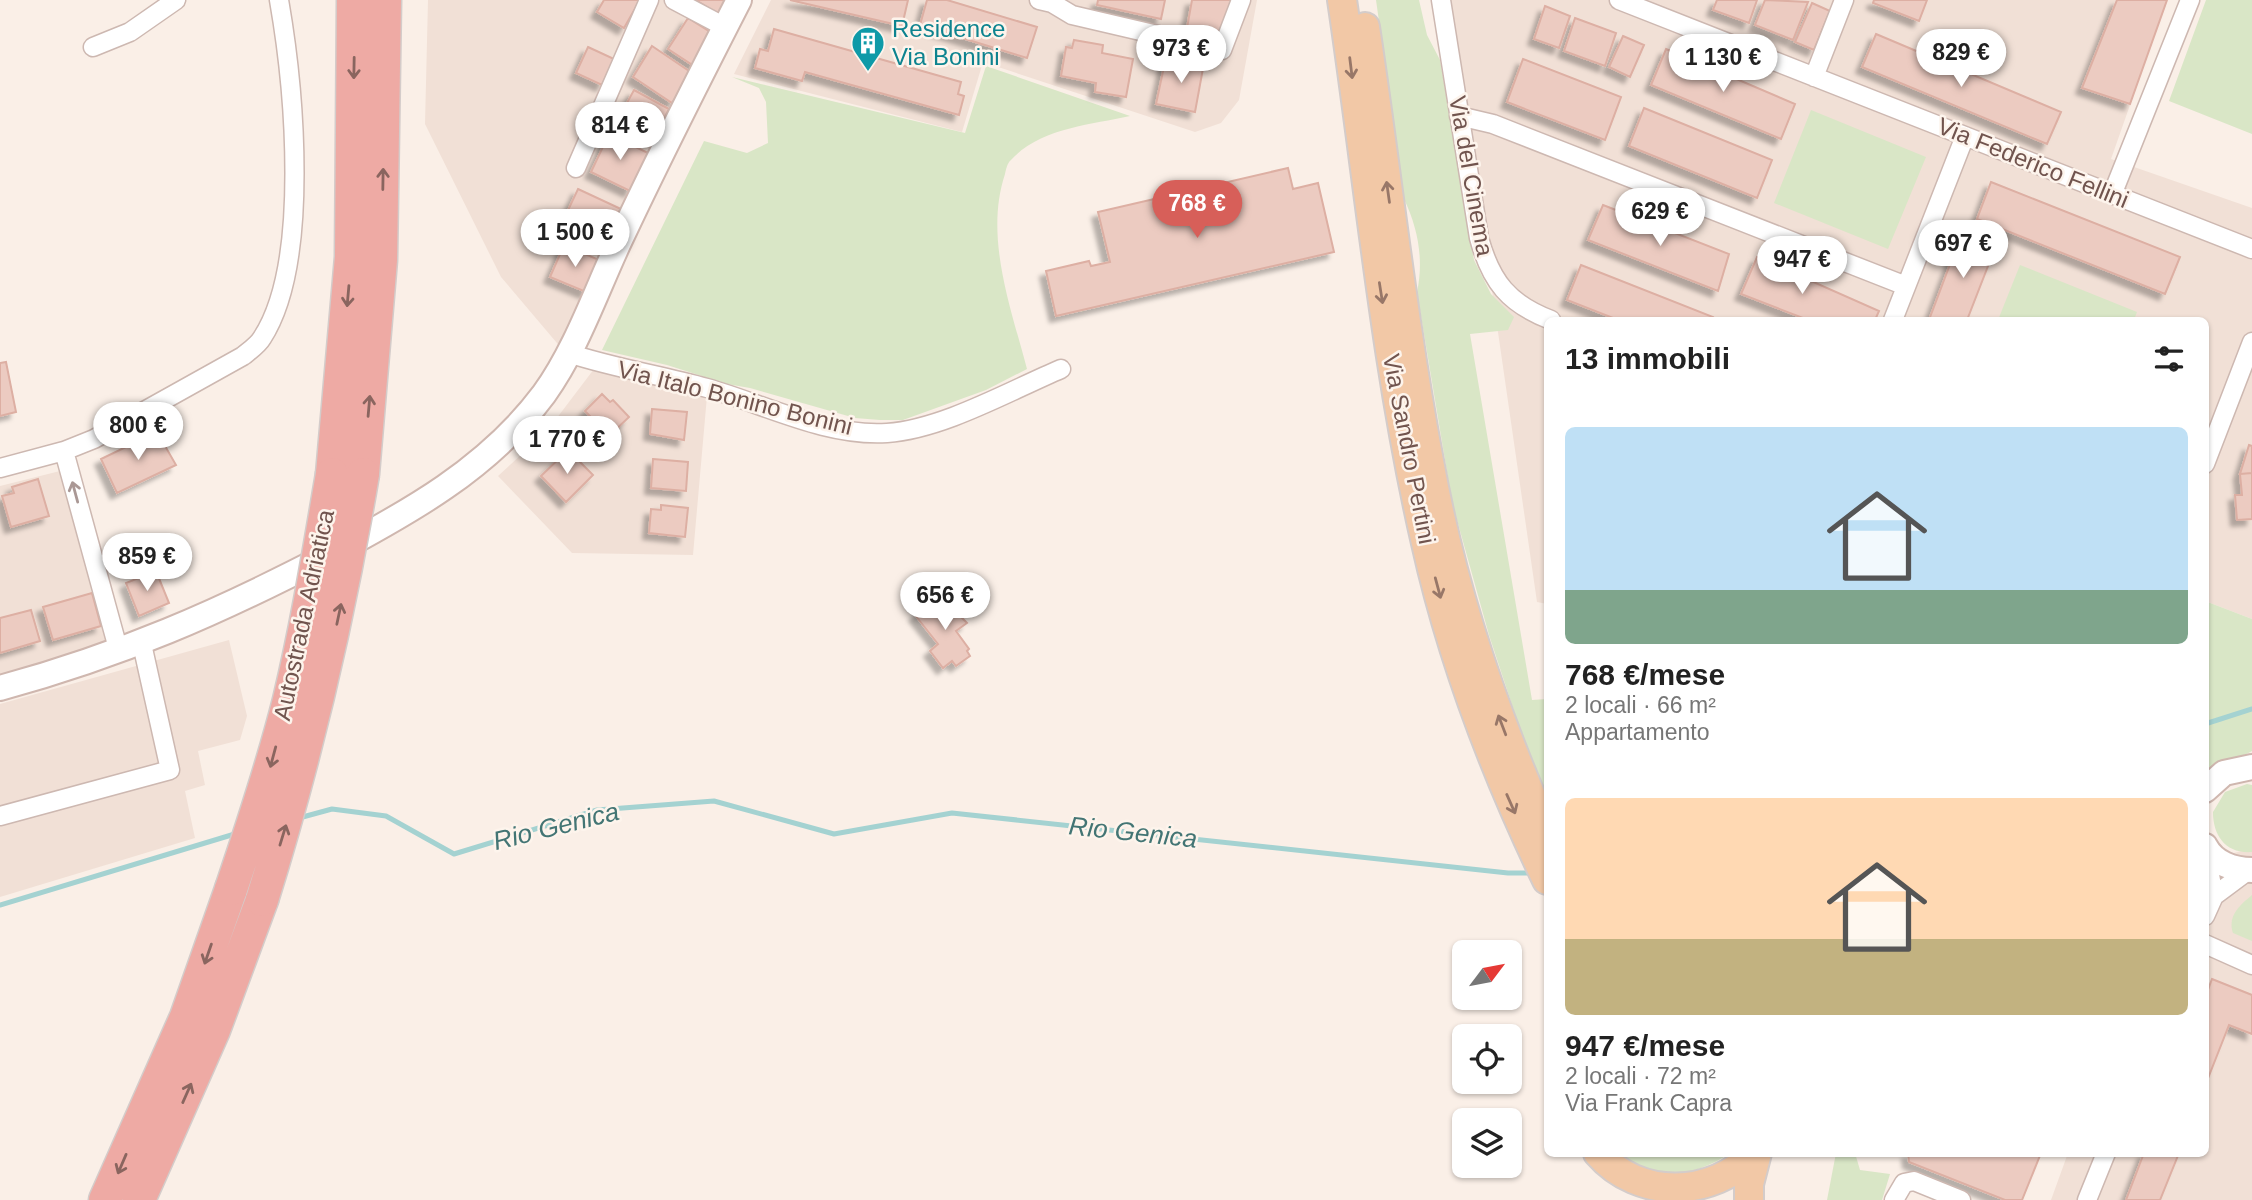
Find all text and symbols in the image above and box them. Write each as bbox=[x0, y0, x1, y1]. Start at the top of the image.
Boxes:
place label: Residence Via Bonini bbox=[892, 15, 1005, 70]
building icon: Residence Via Bonini bbox=[849, 24, 887, 73]
pin: 973 € bbox=[1132, 25, 1230, 85]
pin: 829 € bbox=[1912, 29, 2010, 89]
pin: 1 130 € bbox=[1658, 34, 1788, 94]
text: 973 € bbox=[1152, 35, 1210, 61]
text: 829 € bbox=[1932, 39, 1990, 65]
text: 1 130 € bbox=[1685, 44, 1761, 70]
one-way arrow bbox=[347, 56, 361, 79]
one-way arrow bbox=[1345, 56, 1358, 78]
street label: Via del Cinema bbox=[1444, 94, 1499, 259]
pin: 814 € bbox=[571, 102, 669, 162]
text: 814 € bbox=[591, 112, 649, 138]
street label: Via Federico Fellini bbox=[1934, 112, 2133, 213]
one-way arrow bbox=[376, 168, 390, 191]
pin: 768 € bbox=[1148, 180, 1246, 240]
one-way arrow bbox=[1381, 182, 1394, 204]
pin: 629 € bbox=[1611, 188, 1709, 248]
text: 768 € bbox=[1168, 190, 1226, 216]
text: 629 € bbox=[1631, 198, 1689, 224]
pin: 1 500 € bbox=[510, 210, 640, 269]
text: 1 500 € bbox=[537, 219, 613, 245]
pin: 697 € bbox=[1914, 220, 2012, 280]
text: 697 € bbox=[1934, 230, 1992, 256]
pin: 947 € bbox=[1753, 236, 1851, 296]
text: 947 € bbox=[1773, 246, 1831, 272]
one-way arrow bbox=[1375, 281, 1388, 304]
one-way arrow bbox=[341, 284, 354, 306]
icon: filters bbox=[2150, 340, 2188, 378]
text: 13 immobili bbox=[1565, 342, 1730, 375]
street label: Via Sandro Pertini bbox=[1378, 352, 1441, 546]
street label: Via Italo Bonino Bonini bbox=[615, 355, 855, 440]
one-way arrow bbox=[363, 396, 376, 418]
pin: 800 € bbox=[89, 402, 187, 462]
text: 800 € bbox=[109, 412, 167, 438]
pin: 1 770 € bbox=[502, 416, 632, 476]
text: 1 770 € bbox=[529, 426, 605, 452]
icon: home bbox=[1814, 473, 1940, 599]
one-way arrow bbox=[68, 481, 81, 504]
street label: Autostrada Adriatica bbox=[268, 506, 339, 723]
pin: 859 € bbox=[98, 534, 196, 593]
text: 859 € bbox=[118, 543, 176, 569]
pin: 656 € bbox=[896, 572, 994, 632]
one-way arrow bbox=[1432, 577, 1445, 599]
text: 656 € bbox=[916, 582, 974, 608]
one-way arrow bbox=[333, 603, 346, 626]
text: 768 €/mese bbox=[1565, 658, 1725, 691]
text: 2 locali · 66 m² bbox=[1565, 692, 1716, 718]
one-way arrow bbox=[1495, 714, 1508, 736]
text: Appartamento bbox=[1565, 719, 1709, 745]
one-way arrow bbox=[266, 745, 279, 767]
one-way arrow bbox=[1505, 792, 1518, 814]
water label: Rio Genica bbox=[490, 796, 622, 856]
water label: Rio Genica bbox=[1067, 810, 1199, 854]
one-way arrow bbox=[277, 824, 290, 846]
icon: home bbox=[1814, 844, 1940, 970]
north arrow bbox=[1452, 940, 1522, 1010]
map controls bbox=[1452, 940, 1522, 1178]
one-way arrow bbox=[201, 942, 213, 964]
button: locate bbox=[1452, 1024, 1522, 1094]
text: 947 €/mese bbox=[1565, 1029, 1725, 1062]
text: 2 locali · 72 m² bbox=[1565, 1063, 1716, 1089]
one-way arrow bbox=[181, 1083, 194, 1104]
text: Via Frank Capra bbox=[1565, 1090, 1732, 1116]
button: layers bbox=[1452, 1108, 1522, 1178]
one-way arrow bbox=[115, 1153, 128, 1174]

